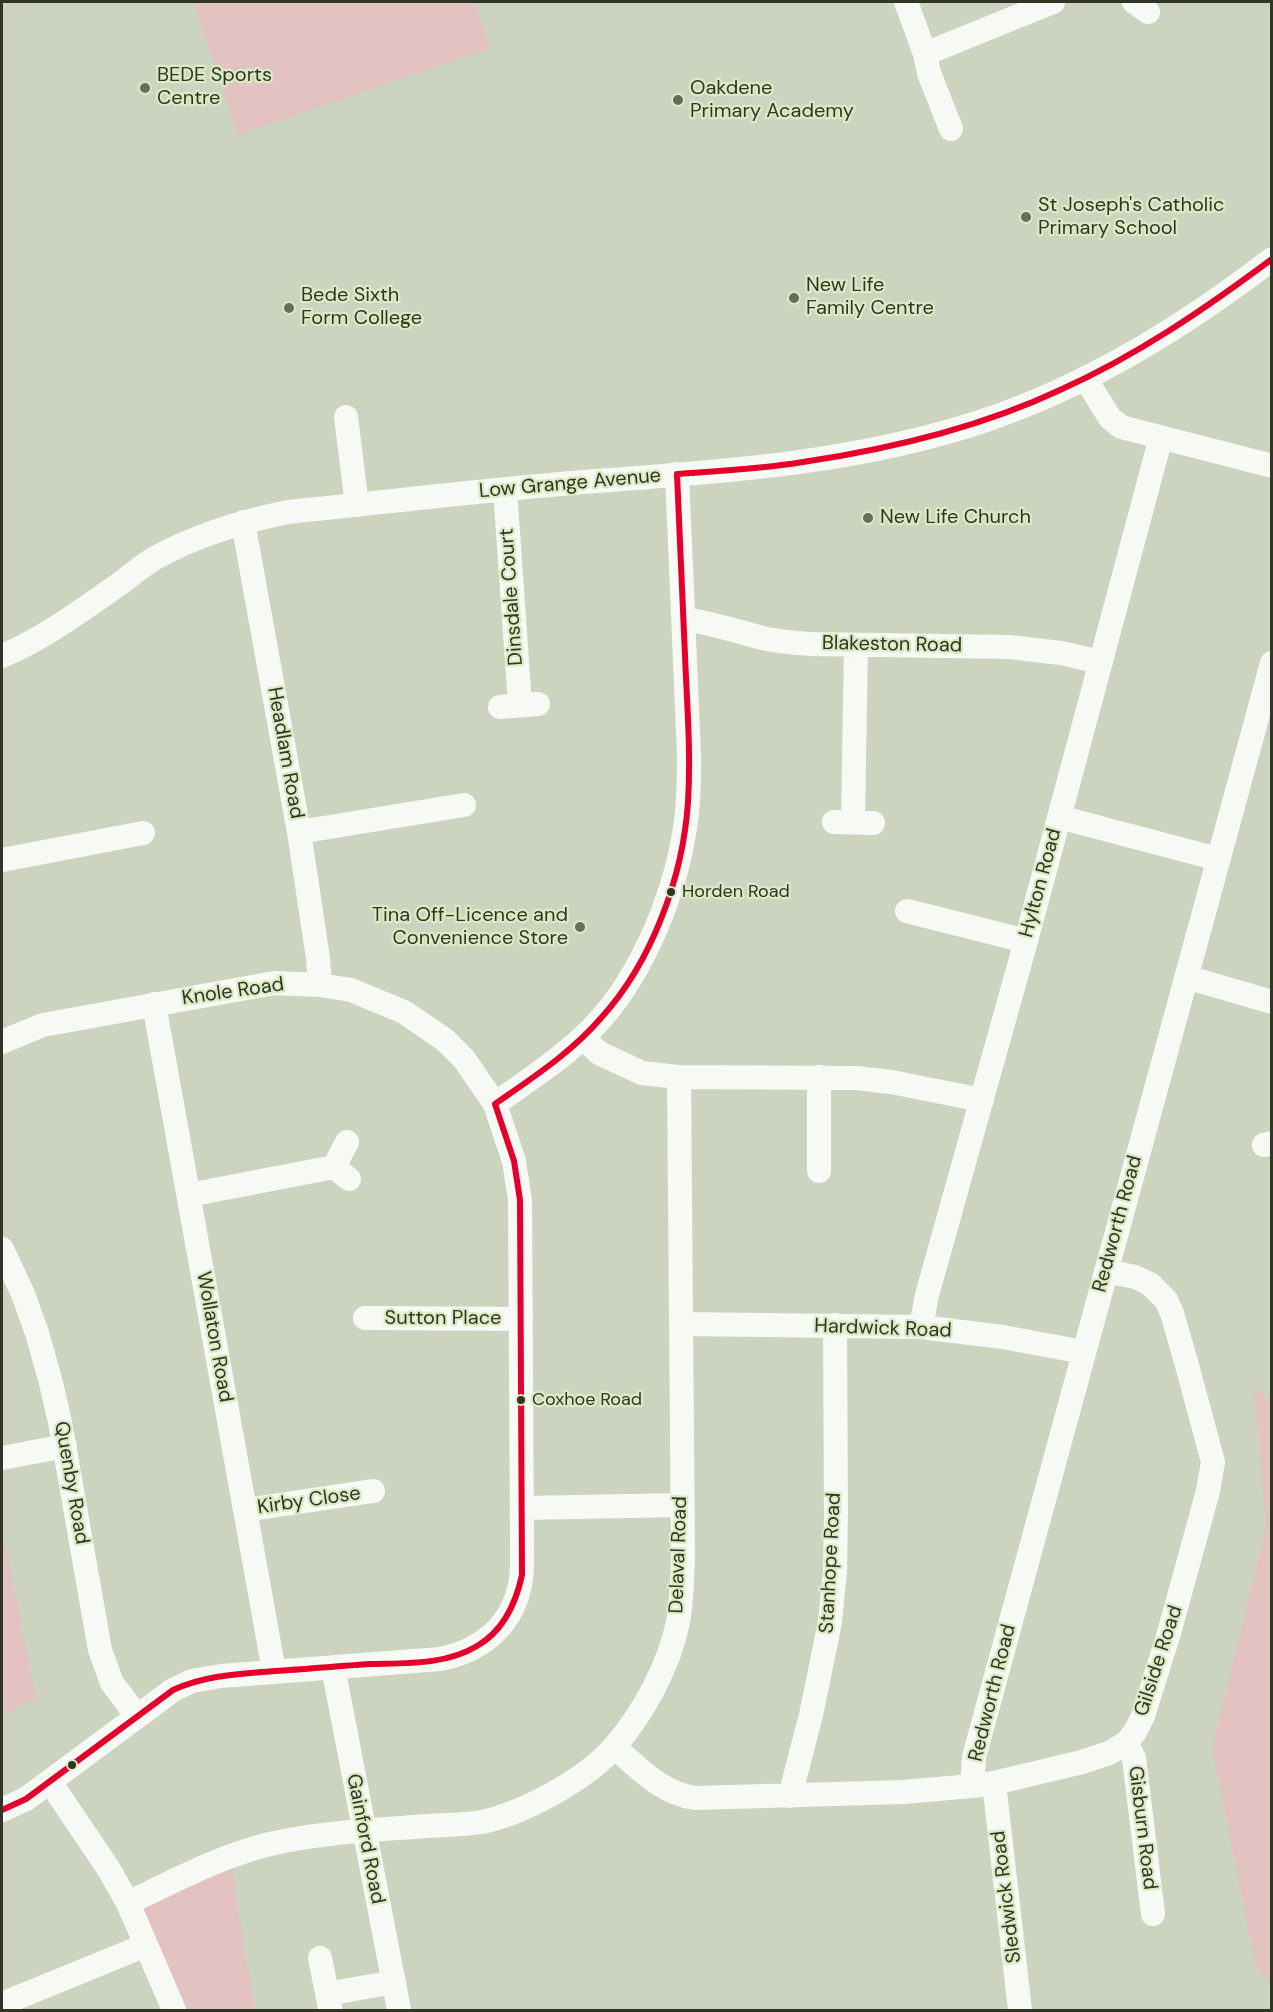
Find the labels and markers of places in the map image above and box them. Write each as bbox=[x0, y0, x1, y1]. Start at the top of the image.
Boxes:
place label: BEDE Sports Centre bbox=[157, 64, 272, 111]
place label: Oakdene Primary Academy bbox=[690, 77, 854, 124]
marker: BEDE Sports Centre bbox=[138, 81, 152, 95]
marker: Oakdene Primary Academy bbox=[671, 93, 685, 107]
place label: St Joseph's Catholic Primary School bbox=[1038, 194, 1224, 241]
marker: St Joseph's Catholic Primary School bbox=[1019, 210, 1033, 224]
place label: New Life Family Centre bbox=[806, 274, 934, 321]
place label: Bede Sixth Form College bbox=[301, 284, 422, 331]
marker: New Life Family Centre bbox=[787, 291, 801, 305]
marker: Bede Sixth Form College bbox=[282, 301, 296, 315]
place label: New Life Church bbox=[880, 506, 1031, 530]
marker: New Life Church bbox=[861, 511, 875, 525]
place label: Horden Road bbox=[682, 881, 790, 903]
marker: Horden Road bbox=[665, 886, 677, 898]
place label: Tina Off-Licence and Convenience Store bbox=[372, 904, 568, 951]
marker: Tina Off-Licence and Convenience Store bbox=[573, 920, 587, 934]
place label: Coxhoe Road bbox=[532, 1389, 642, 1411]
marker: Coxhoe Road bbox=[515, 1394, 527, 1406]
unlabelled marker bbox=[66, 1759, 78, 1771]

